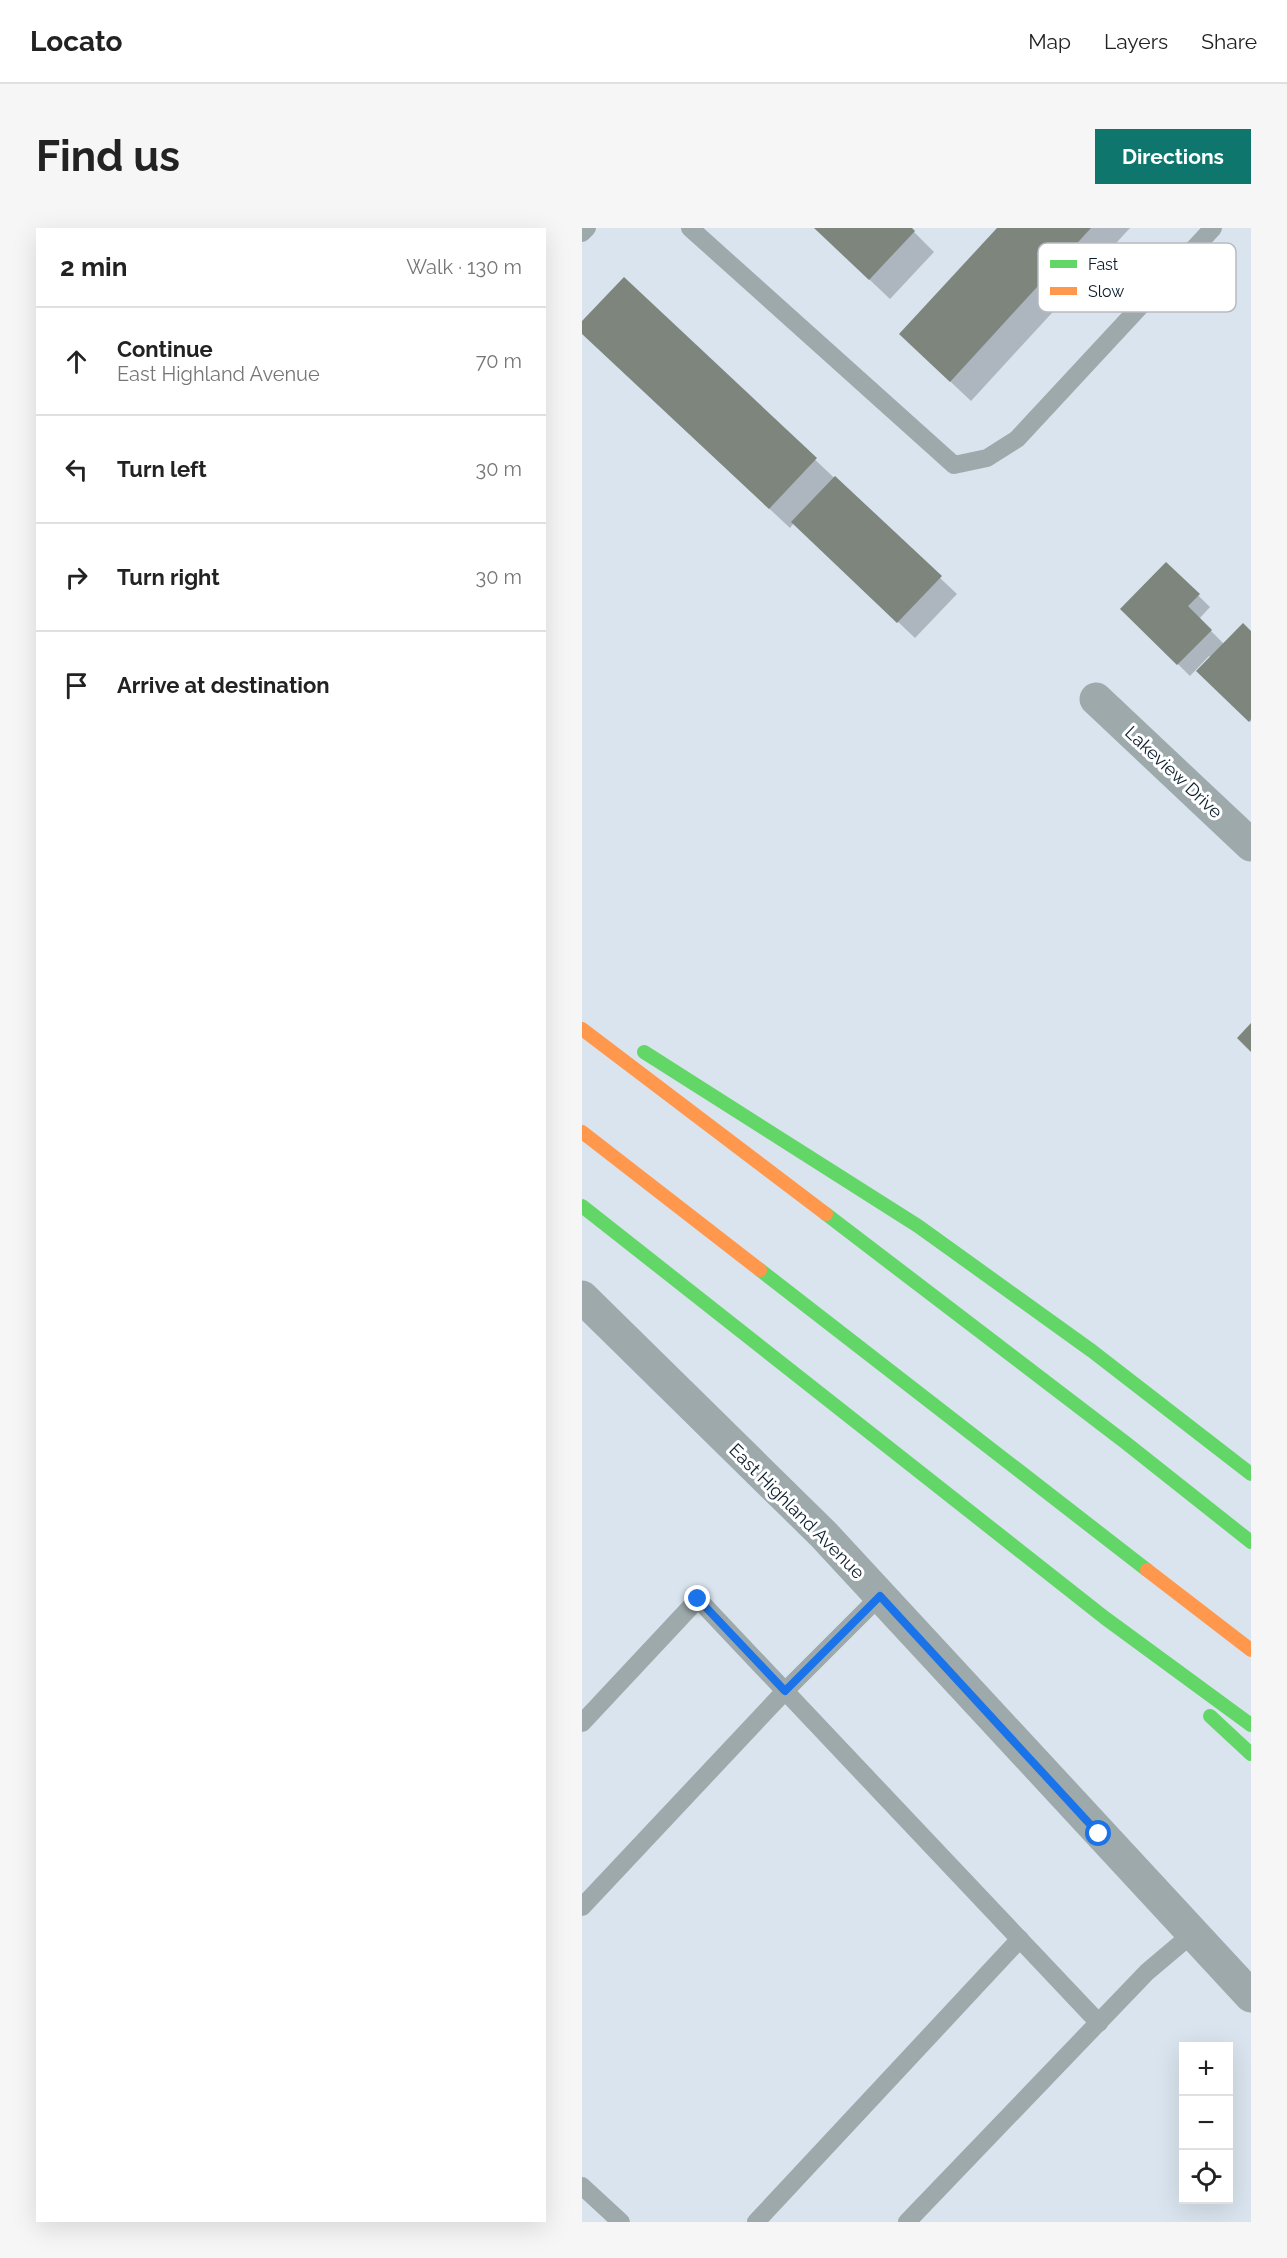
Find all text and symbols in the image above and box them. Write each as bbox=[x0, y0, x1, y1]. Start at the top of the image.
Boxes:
text: Locato bbox=[30, 25, 122, 58]
text: Map bbox=[1028, 29, 1071, 54]
text: Layers bbox=[1104, 29, 1168, 54]
text: Share bbox=[1201, 29, 1257, 54]
button: Directions bbox=[1095, 129, 1251, 184]
text: Find us bbox=[36, 132, 180, 181]
legend bbox=[1038, 243, 1236, 312]
text: 2 min bbox=[60, 252, 127, 282]
text: Walk · 130 m bbox=[406, 255, 522, 279]
text: Fast bbox=[1088, 255, 1119, 274]
text: Slow bbox=[1088, 282, 1124, 301]
text: Continue bbox=[117, 336, 213, 362]
icon: ahead bbox=[60, 345, 93, 378]
text: 70 m bbox=[476, 349, 522, 373]
text: East Highland Avenue bbox=[117, 362, 320, 386]
icon: left bbox=[60, 453, 93, 486]
text: Turn left bbox=[117, 456, 207, 482]
text: 30 m bbox=[476, 457, 522, 481]
icon: right bbox=[60, 561, 93, 594]
text: Turn right bbox=[117, 564, 220, 590]
text: 30 m bbox=[476, 565, 522, 589]
icon: arrive bbox=[60, 669, 93, 702]
text: Arrive at destination bbox=[117, 672, 330, 698]
street label: Lakeview Drive bbox=[1121, 722, 1227, 823]
street label: East Highland Avenue bbox=[725, 1439, 869, 1583]
route end bbox=[684, 1585, 710, 1611]
route start bbox=[1085, 1820, 1111, 1846]
map controls bbox=[1179, 2042, 1233, 2204]
button: + bbox=[1179, 2042, 1233, 2096]
button: − bbox=[1179, 2096, 1233, 2150]
button: locate bbox=[1179, 2150, 1233, 2204]

